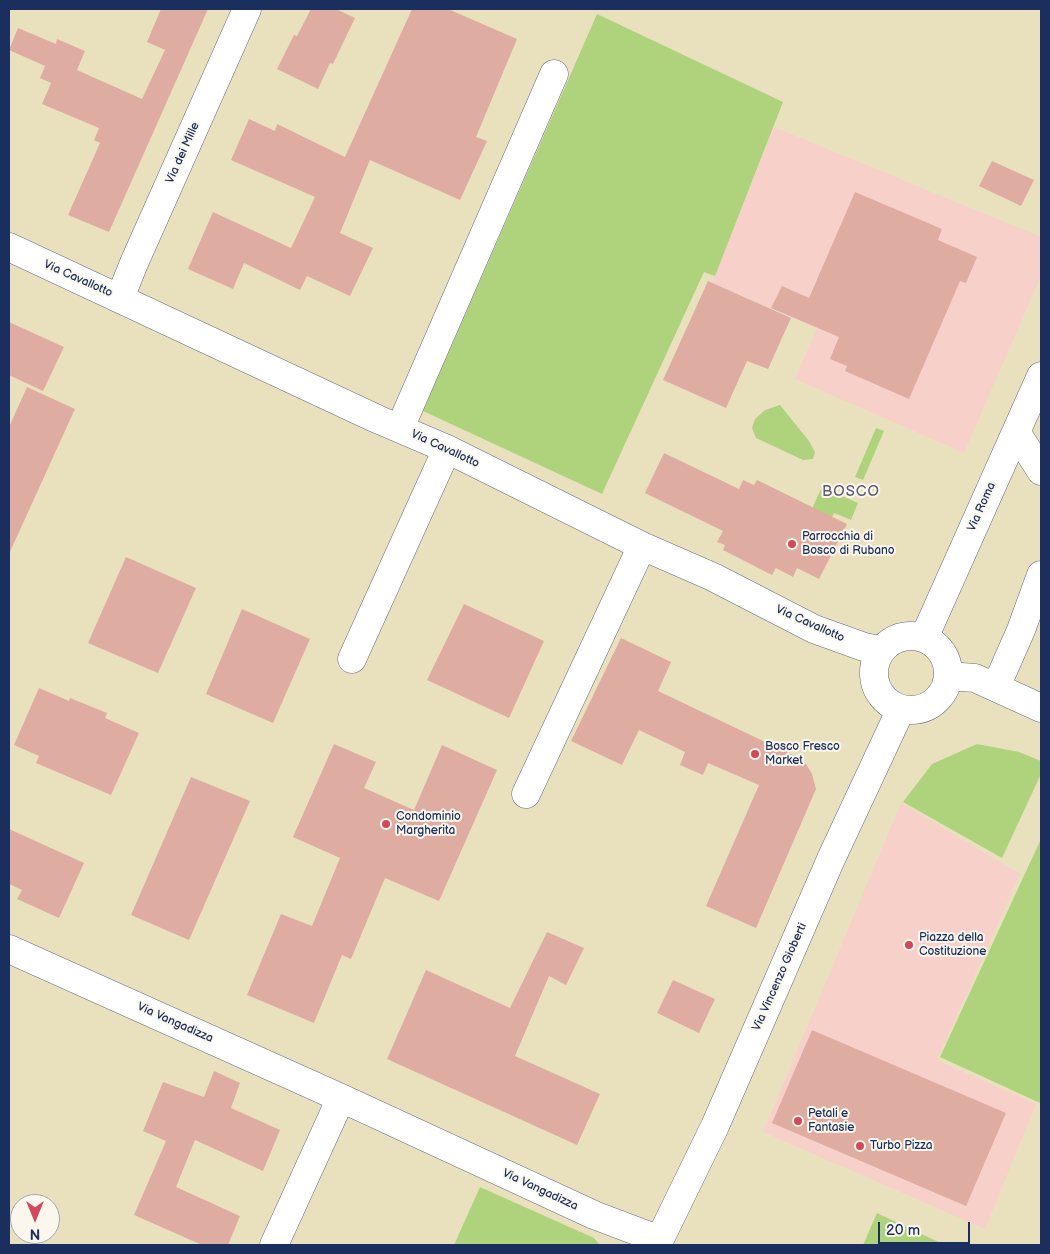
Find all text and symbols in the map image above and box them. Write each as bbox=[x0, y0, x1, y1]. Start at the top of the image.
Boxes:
street label: Via dei Mille bbox=[163, 120, 203, 186]
street label: Via Cavallotto bbox=[41, 257, 115, 301]
street label: Via Cavallotto bbox=[409, 427, 481, 471]
street label: Via Roma bbox=[965, 480, 999, 534]
district label: BOSCO bbox=[821, 483, 881, 501]
place label: Parrocchia di Bosco di Rubano bbox=[802, 530, 895, 558]
marker: Parrocchia di Bosco di Rubano bbox=[786, 538, 798, 550]
street label: Via Cavallotto bbox=[773, 602, 847, 646]
place label: Bosco Fresco Market bbox=[765, 740, 840, 768]
marker: Bosco Fresco Market bbox=[749, 748, 761, 760]
place label: Condominio Margherita bbox=[396, 810, 461, 838]
marker: Condominio Margherita bbox=[380, 818, 392, 830]
street label: Via Vincenzo Gioberti bbox=[750, 921, 810, 1033]
place label: Piazza della Costituzione bbox=[919, 931, 986, 959]
marker: Piazza della Costituzione bbox=[903, 939, 915, 951]
street label: Via Vangadizza bbox=[135, 1000, 215, 1046]
place label: Petali e Fantasie bbox=[808, 1107, 854, 1135]
marker: Petali e Fantasie bbox=[792, 1115, 804, 1127]
place label: Turbo Pizza bbox=[870, 1139, 933, 1153]
marker: Turbo Pizza bbox=[854, 1140, 866, 1152]
street label: Via Vangadizza bbox=[500, 1166, 580, 1214]
north arrow bbox=[10, 1194, 60, 1244]
scale bar bbox=[880, 1212, 972, 1244]
text: 20 m bbox=[886, 1221, 920, 1240]
text: N bbox=[30, 1225, 40, 1242]

